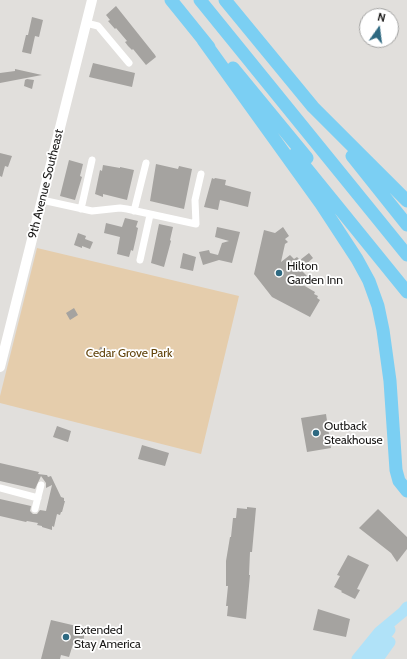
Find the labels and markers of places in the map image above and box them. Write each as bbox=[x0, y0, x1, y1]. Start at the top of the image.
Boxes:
place label: Hilton Garden Inn bbox=[287, 259, 343, 287]
marker: Hilton Garden Inn bbox=[274, 268, 284, 278]
place label: Outback Steakhouse bbox=[324, 419, 383, 447]
marker: Outback Steakhouse bbox=[311, 428, 321, 438]
place label: Extended Stay America bbox=[74, 623, 141, 651]
marker: Extended Stay America bbox=[61, 632, 71, 642]

